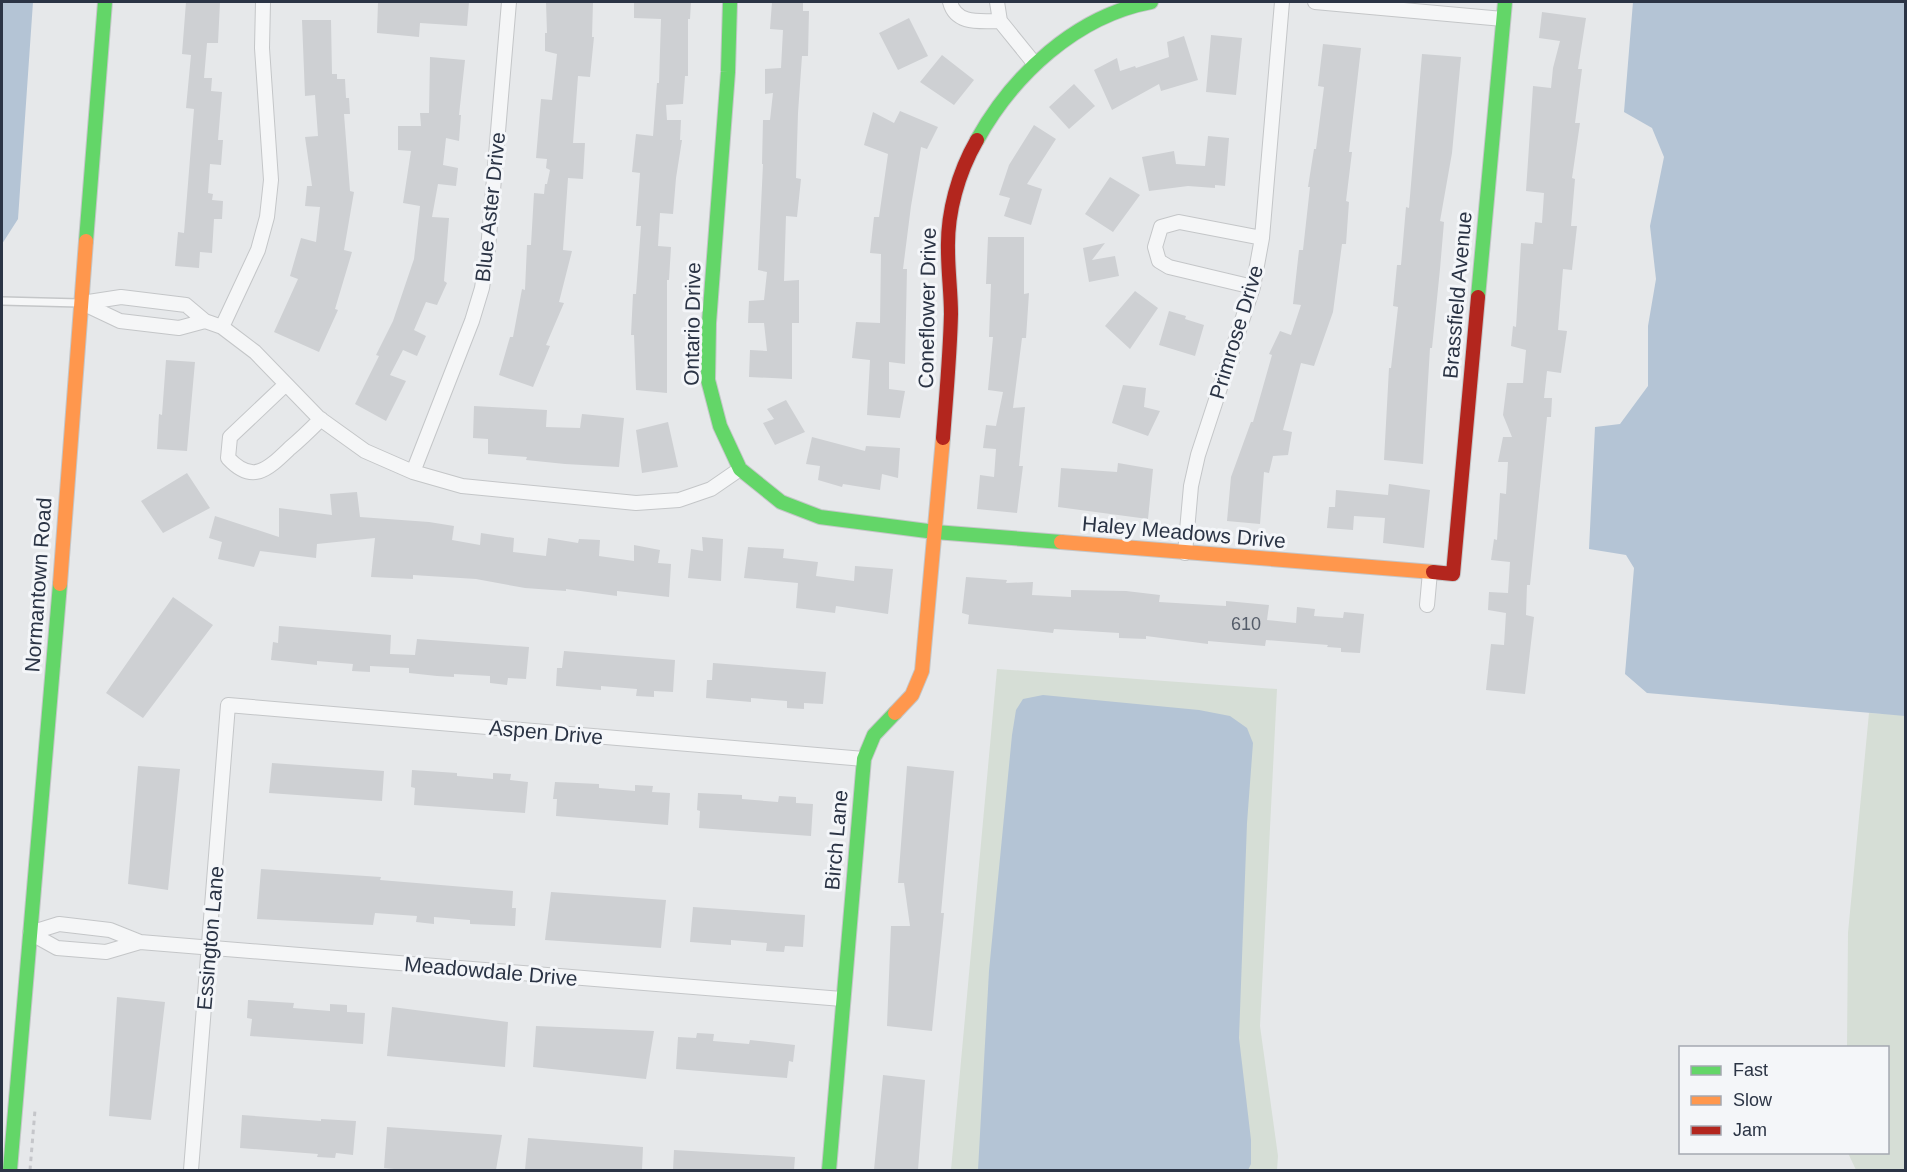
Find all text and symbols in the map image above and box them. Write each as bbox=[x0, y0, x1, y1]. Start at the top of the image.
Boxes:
street label: Blue Aster Drive bbox=[471, 131, 509, 283]
street label: Brassfield Avenue bbox=[1438, 210, 1476, 380]
street label: Coneflower Drive bbox=[914, 227, 940, 389]
street label: Ontario Drive bbox=[679, 262, 705, 386]
street label: Primrose Drive bbox=[1205, 262, 1267, 402]
street label: Normantown Road bbox=[20, 497, 56, 673]
street label: Haley Meadows Drive bbox=[1081, 512, 1287, 552]
house number: 610 bbox=[1231, 614, 1261, 634]
street label: Aspen Drive bbox=[488, 716, 604, 748]
street label: Birch Lane bbox=[820, 789, 852, 891]
street label: Essington Lane bbox=[192, 865, 228, 1011]
street label: Meadowdale Drive bbox=[403, 952, 579, 990]
legend bbox=[1679, 1046, 1889, 1154]
text: Fast bbox=[1733, 1060, 1768, 1080]
text: Slow bbox=[1733, 1090, 1773, 1110]
text: Jam bbox=[1733, 1120, 1767, 1140]

